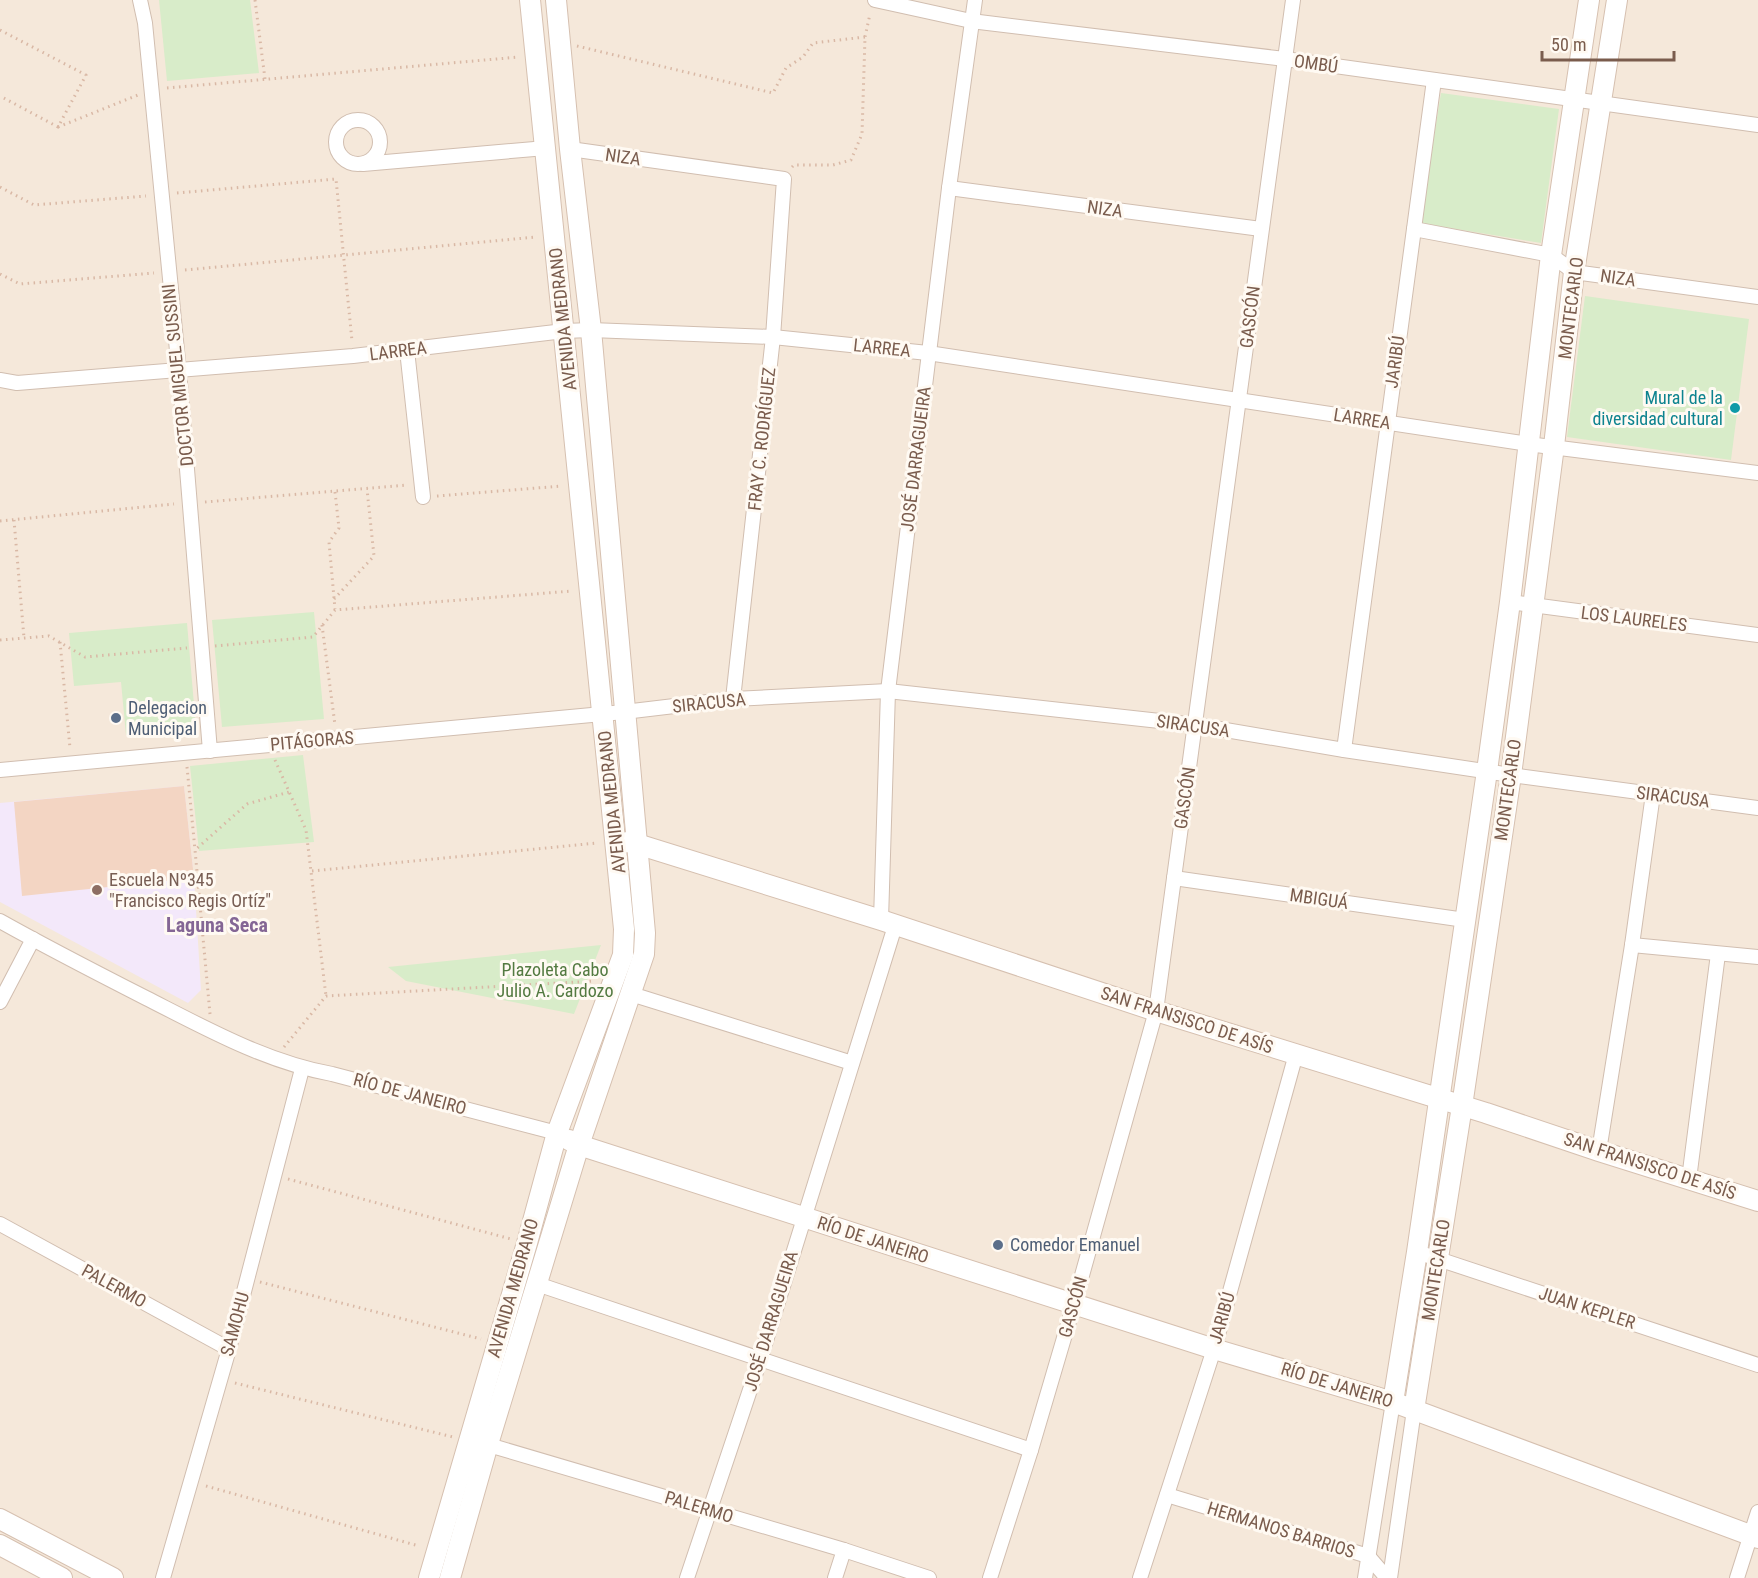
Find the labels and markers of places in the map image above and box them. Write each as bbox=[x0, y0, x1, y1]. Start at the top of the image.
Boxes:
place label: Mural de la diversidad cultural bbox=[1592, 387, 1723, 429]
marker: Mural de la diversidad cultural bbox=[1728, 401, 1742, 415]
place label: Delegacion Municipal bbox=[128, 697, 207, 739]
marker: Delegacion Municipal bbox=[109, 711, 123, 725]
place label: Escuela Nº345 "Francisco Regis Ortíz" bbox=[109, 869, 271, 911]
marker: Escuela Nº345 "Francisco Regis Ortíz" bbox=[90, 883, 104, 897]
place label: Comedor Emanuel bbox=[1010, 1234, 1140, 1255]
marker: Comedor Emanuel bbox=[991, 1238, 1005, 1252]

